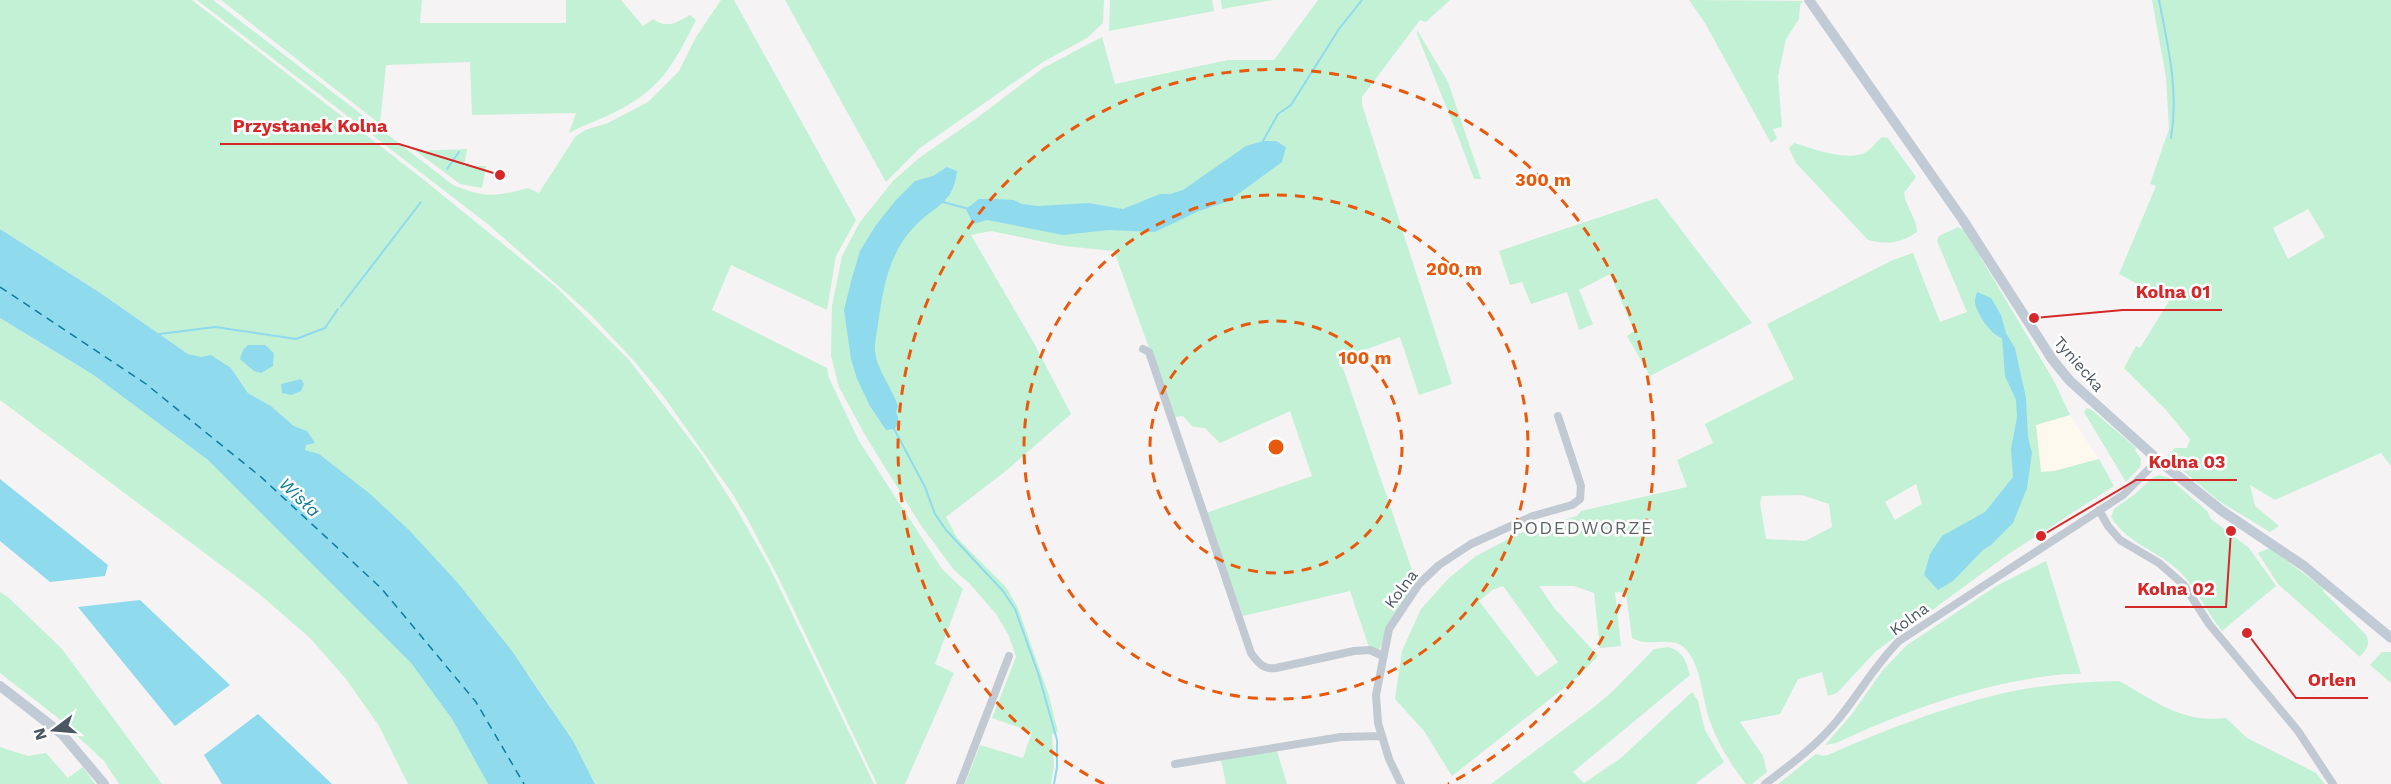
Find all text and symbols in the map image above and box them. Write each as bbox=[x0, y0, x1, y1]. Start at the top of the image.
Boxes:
callout: Przystanek Kolna bbox=[220, 108, 399, 144]
text: Przystanek Kolna bbox=[233, 115, 388, 136]
text: 300 m bbox=[1515, 169, 1571, 190]
text: 200 m bbox=[1426, 258, 1482, 279]
callout: Kolna 01 bbox=[2123, 274, 2222, 310]
text: Kolna 01 bbox=[2136, 281, 2210, 302]
street label: Tyniecka bbox=[2050, 333, 2108, 395]
text: 100 m bbox=[1338, 347, 1392, 368]
centre of rings bbox=[1266, 437, 1286, 457]
callout: Kolna 03 bbox=[2136, 444, 2237, 480]
text: Kolna 03 bbox=[2148, 451, 2226, 472]
water label: Wisła bbox=[275, 473, 325, 521]
district label: PODEDWORZE bbox=[1512, 517, 1654, 538]
street label: Kolna bbox=[1380, 566, 1422, 612]
callout: Kolna 02 bbox=[2125, 571, 2226, 607]
text: Kolna 02 bbox=[2137, 578, 2215, 599]
street label: Kolna bbox=[1886, 599, 1932, 639]
callout: Orlen bbox=[2296, 662, 2368, 698]
text: Orlen bbox=[2308, 669, 2356, 690]
north arrow bbox=[24, 700, 84, 760]
text: N bbox=[29, 726, 51, 742]

